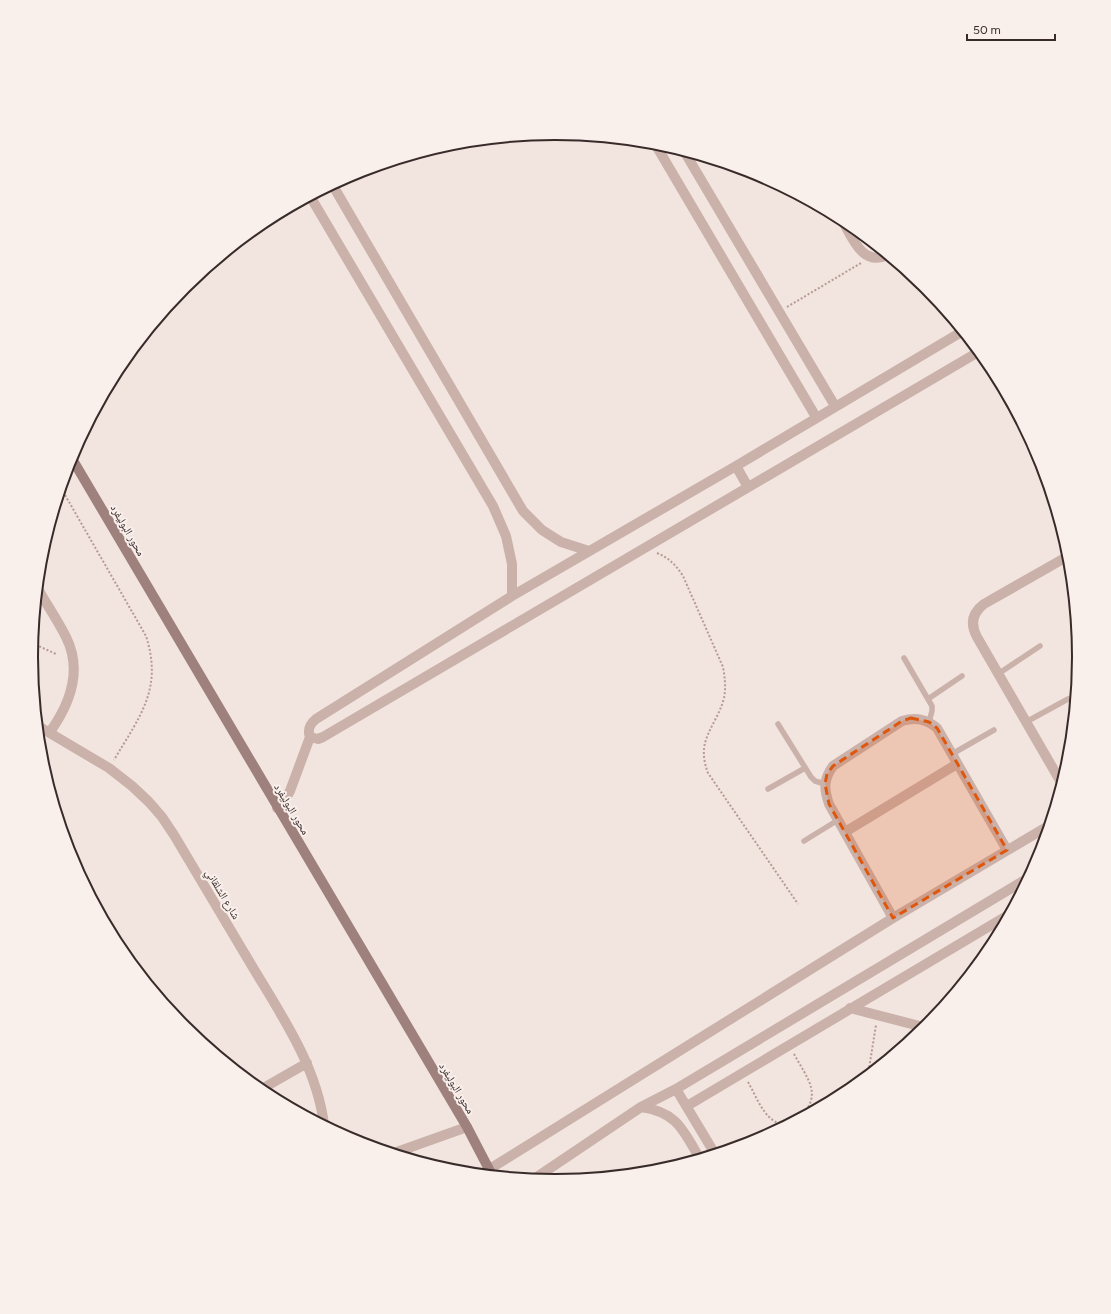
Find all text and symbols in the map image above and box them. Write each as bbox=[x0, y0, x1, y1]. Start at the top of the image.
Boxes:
scale bar bbox=[967, 16, 1055, 42]
text: 50 m bbox=[973, 23, 1001, 37]
street label: محور البوليفرد bbox=[108, 502, 148, 558]
street label: محور البوليفرد bbox=[271, 781, 312, 837]
street label: شارع الشلقاني bbox=[201, 867, 243, 923]
street label: محور البوليفرد bbox=[436, 1060, 477, 1116]

